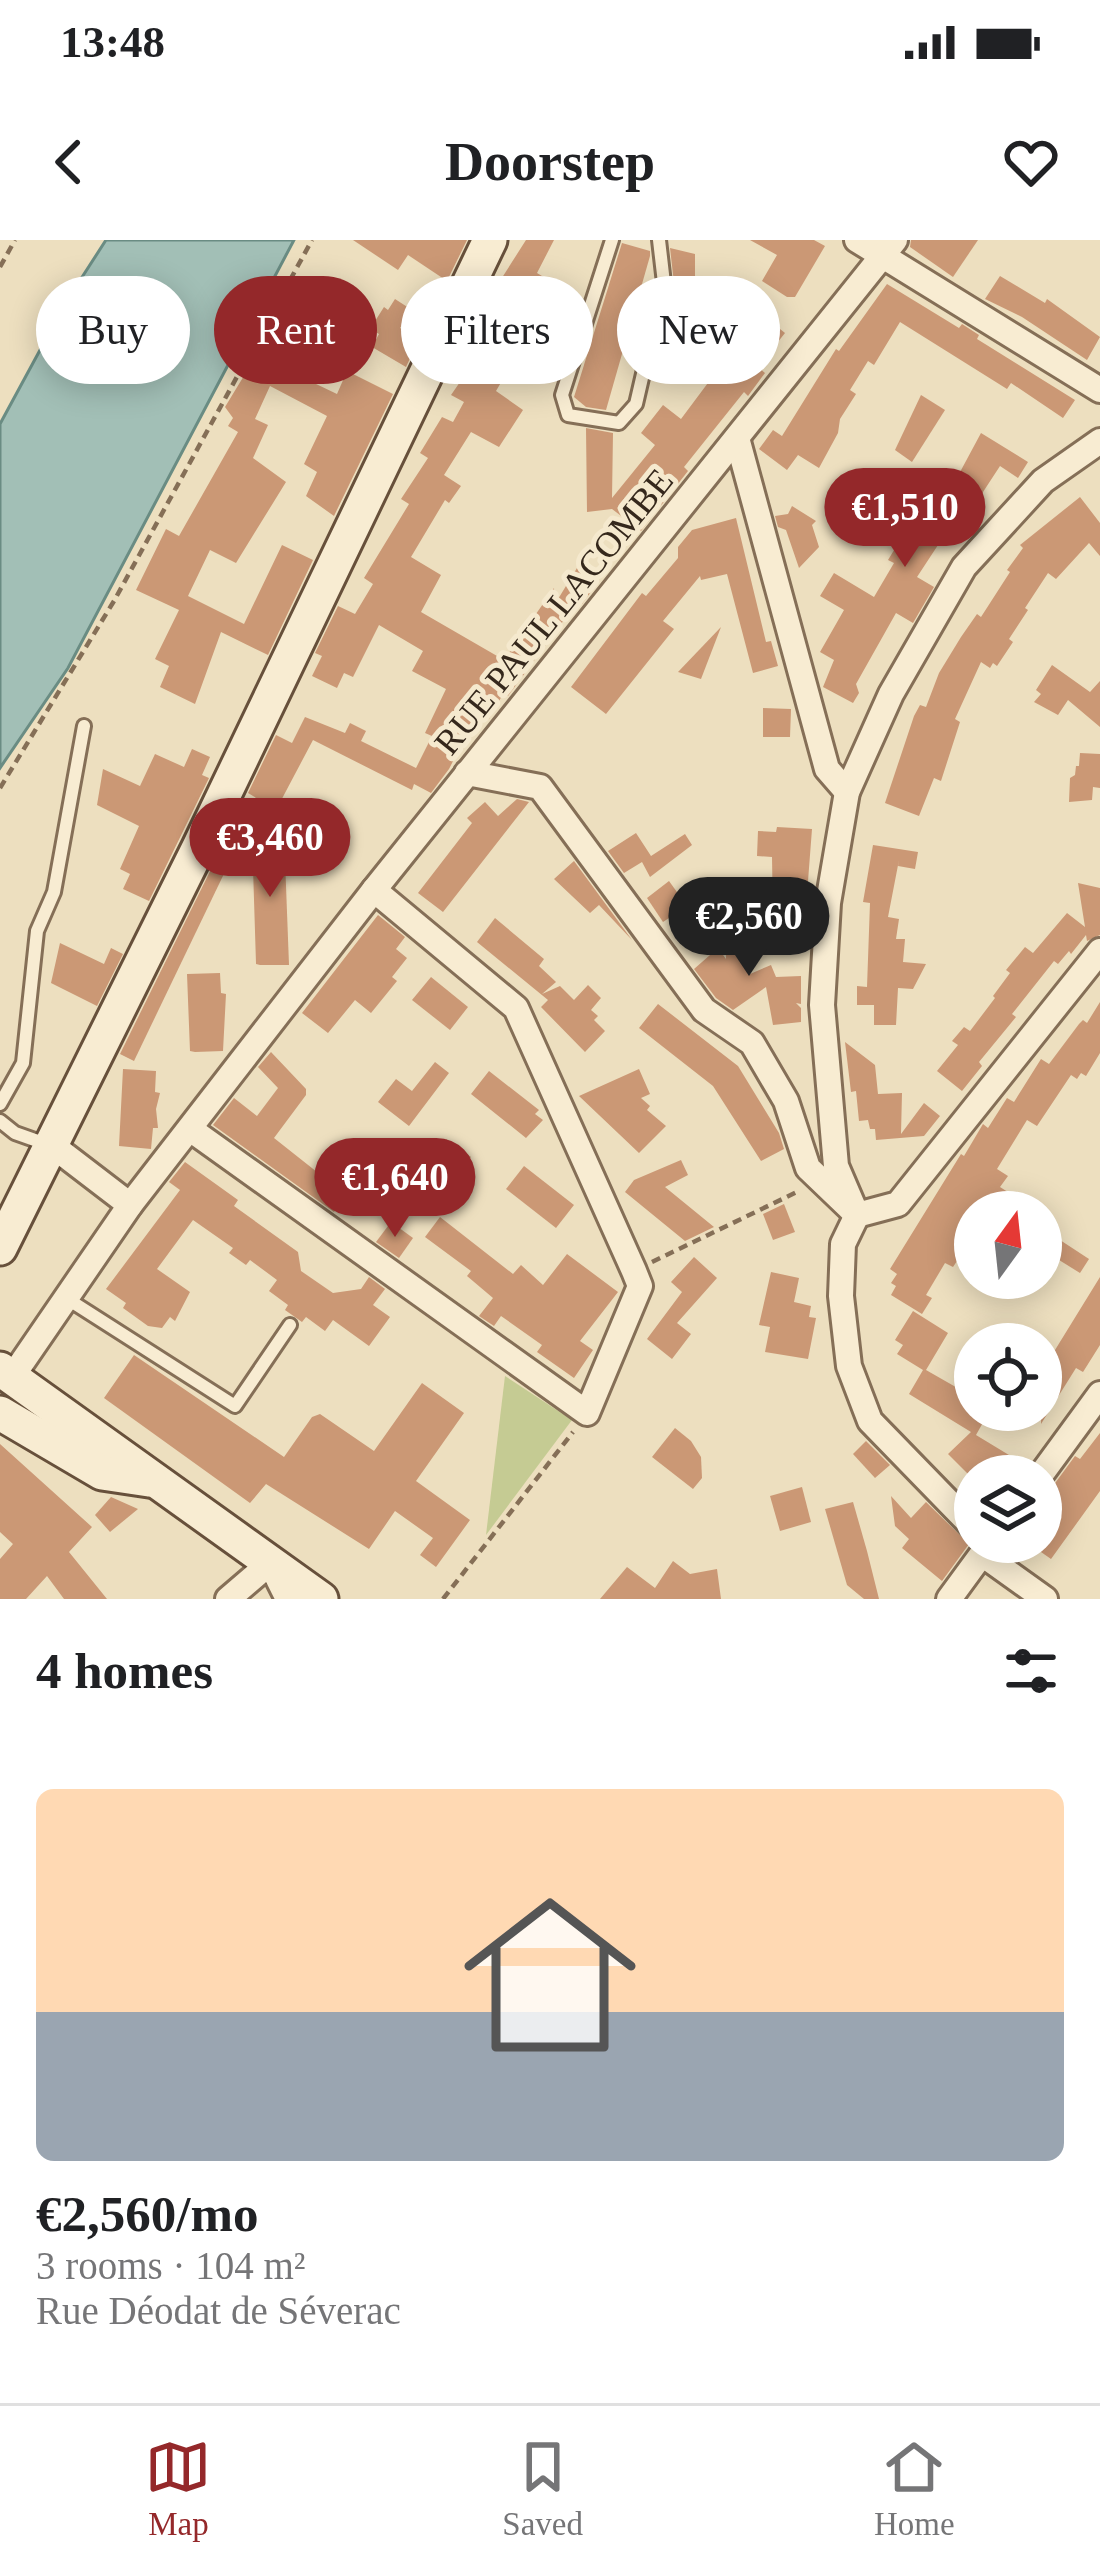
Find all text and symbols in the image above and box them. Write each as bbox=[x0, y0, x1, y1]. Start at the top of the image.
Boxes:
text: 13:48 bbox=[60, 17, 165, 67]
icon: back bbox=[36, 129, 102, 195]
icon: heart bbox=[998, 129, 1064, 195]
text: Doorstep bbox=[445, 132, 655, 192]
chip: Buy bbox=[36, 276, 190, 384]
chip: Rent bbox=[214, 276, 377, 384]
chip: Filters bbox=[401, 276, 593, 384]
chip: New bbox=[617, 276, 780, 384]
street label: RUE PAUL LACOMBE bbox=[426, 461, 681, 762]
pin: €1,510 bbox=[807, 468, 1003, 570]
text: €1,510 bbox=[851, 485, 959, 528]
pin: €3,460 bbox=[172, 798, 368, 900]
text: €3,460 bbox=[216, 815, 324, 858]
pin: €2,560 bbox=[651, 877, 847, 979]
text: €2,560 bbox=[695, 894, 803, 937]
pin: €1,640 bbox=[297, 1138, 493, 1240]
text: €1,640 bbox=[341, 1155, 449, 1198]
north arrow bbox=[954, 1191, 1062, 1299]
map controls bbox=[954, 1191, 1062, 1563]
button: locate bbox=[954, 1323, 1062, 1431]
button: layers bbox=[954, 1455, 1062, 1563]
icon: filters bbox=[998, 1638, 1064, 1704]
text: 4 homes bbox=[36, 1643, 213, 1699]
icon: home bbox=[442, 1867, 658, 2083]
text: €2,560/mo bbox=[36, 2186, 258, 2242]
text: 3 rooms · 104 m² bbox=[36, 2244, 306, 2287]
text: Rue Déodat de Séverac bbox=[36, 2289, 401, 2332]
tab: Map bbox=[145, 2434, 211, 2543]
tab: Saved bbox=[502, 2434, 583, 2543]
tab: Home bbox=[874, 2434, 955, 2543]

